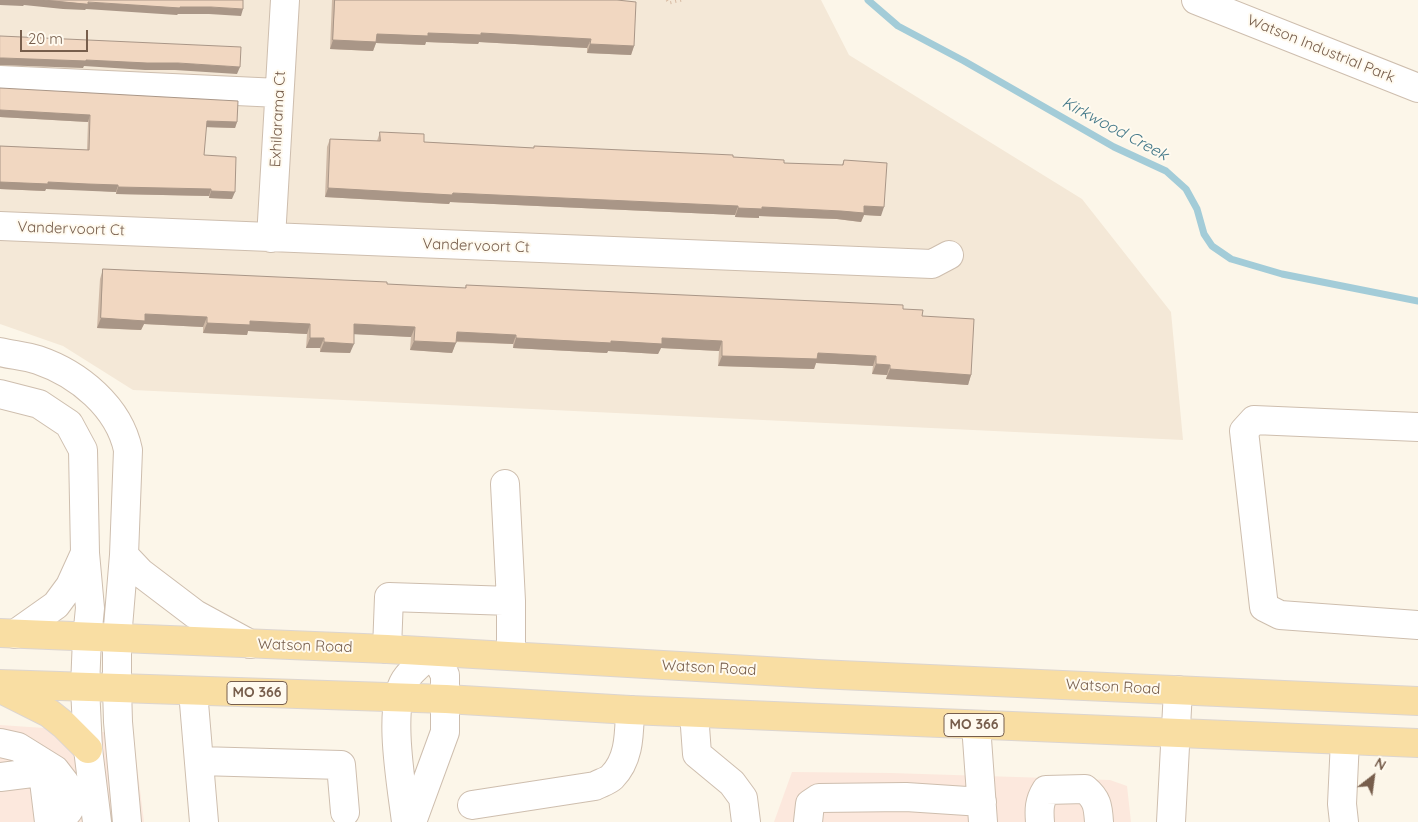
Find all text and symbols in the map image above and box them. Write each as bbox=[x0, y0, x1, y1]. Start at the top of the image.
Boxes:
street label: Watson Industrial Park bbox=[1245, 11, 1397, 87]
scale bar bbox=[22, 20, 90, 52]
text: 20 m bbox=[28, 29, 63, 48]
street label: Exhilarama Ct bbox=[266, 70, 290, 168]
water label: Kirkwood Creek bbox=[1059, 93, 1171, 165]
street label: Vandervoort Ct bbox=[17, 218, 125, 240]
street label: Vandervoort Ct bbox=[422, 235, 530, 257]
street label: Watson Road bbox=[257, 635, 353, 657]
street label: Watson Road bbox=[661, 657, 757, 679]
street label: Watson Road bbox=[1065, 676, 1161, 698]
road number: MO 366 bbox=[227, 681, 287, 704]
road number: MO 366 bbox=[944, 714, 1004, 736]
north arrow bbox=[1348, 752, 1398, 802]
text: N bbox=[1372, 754, 1389, 774]

